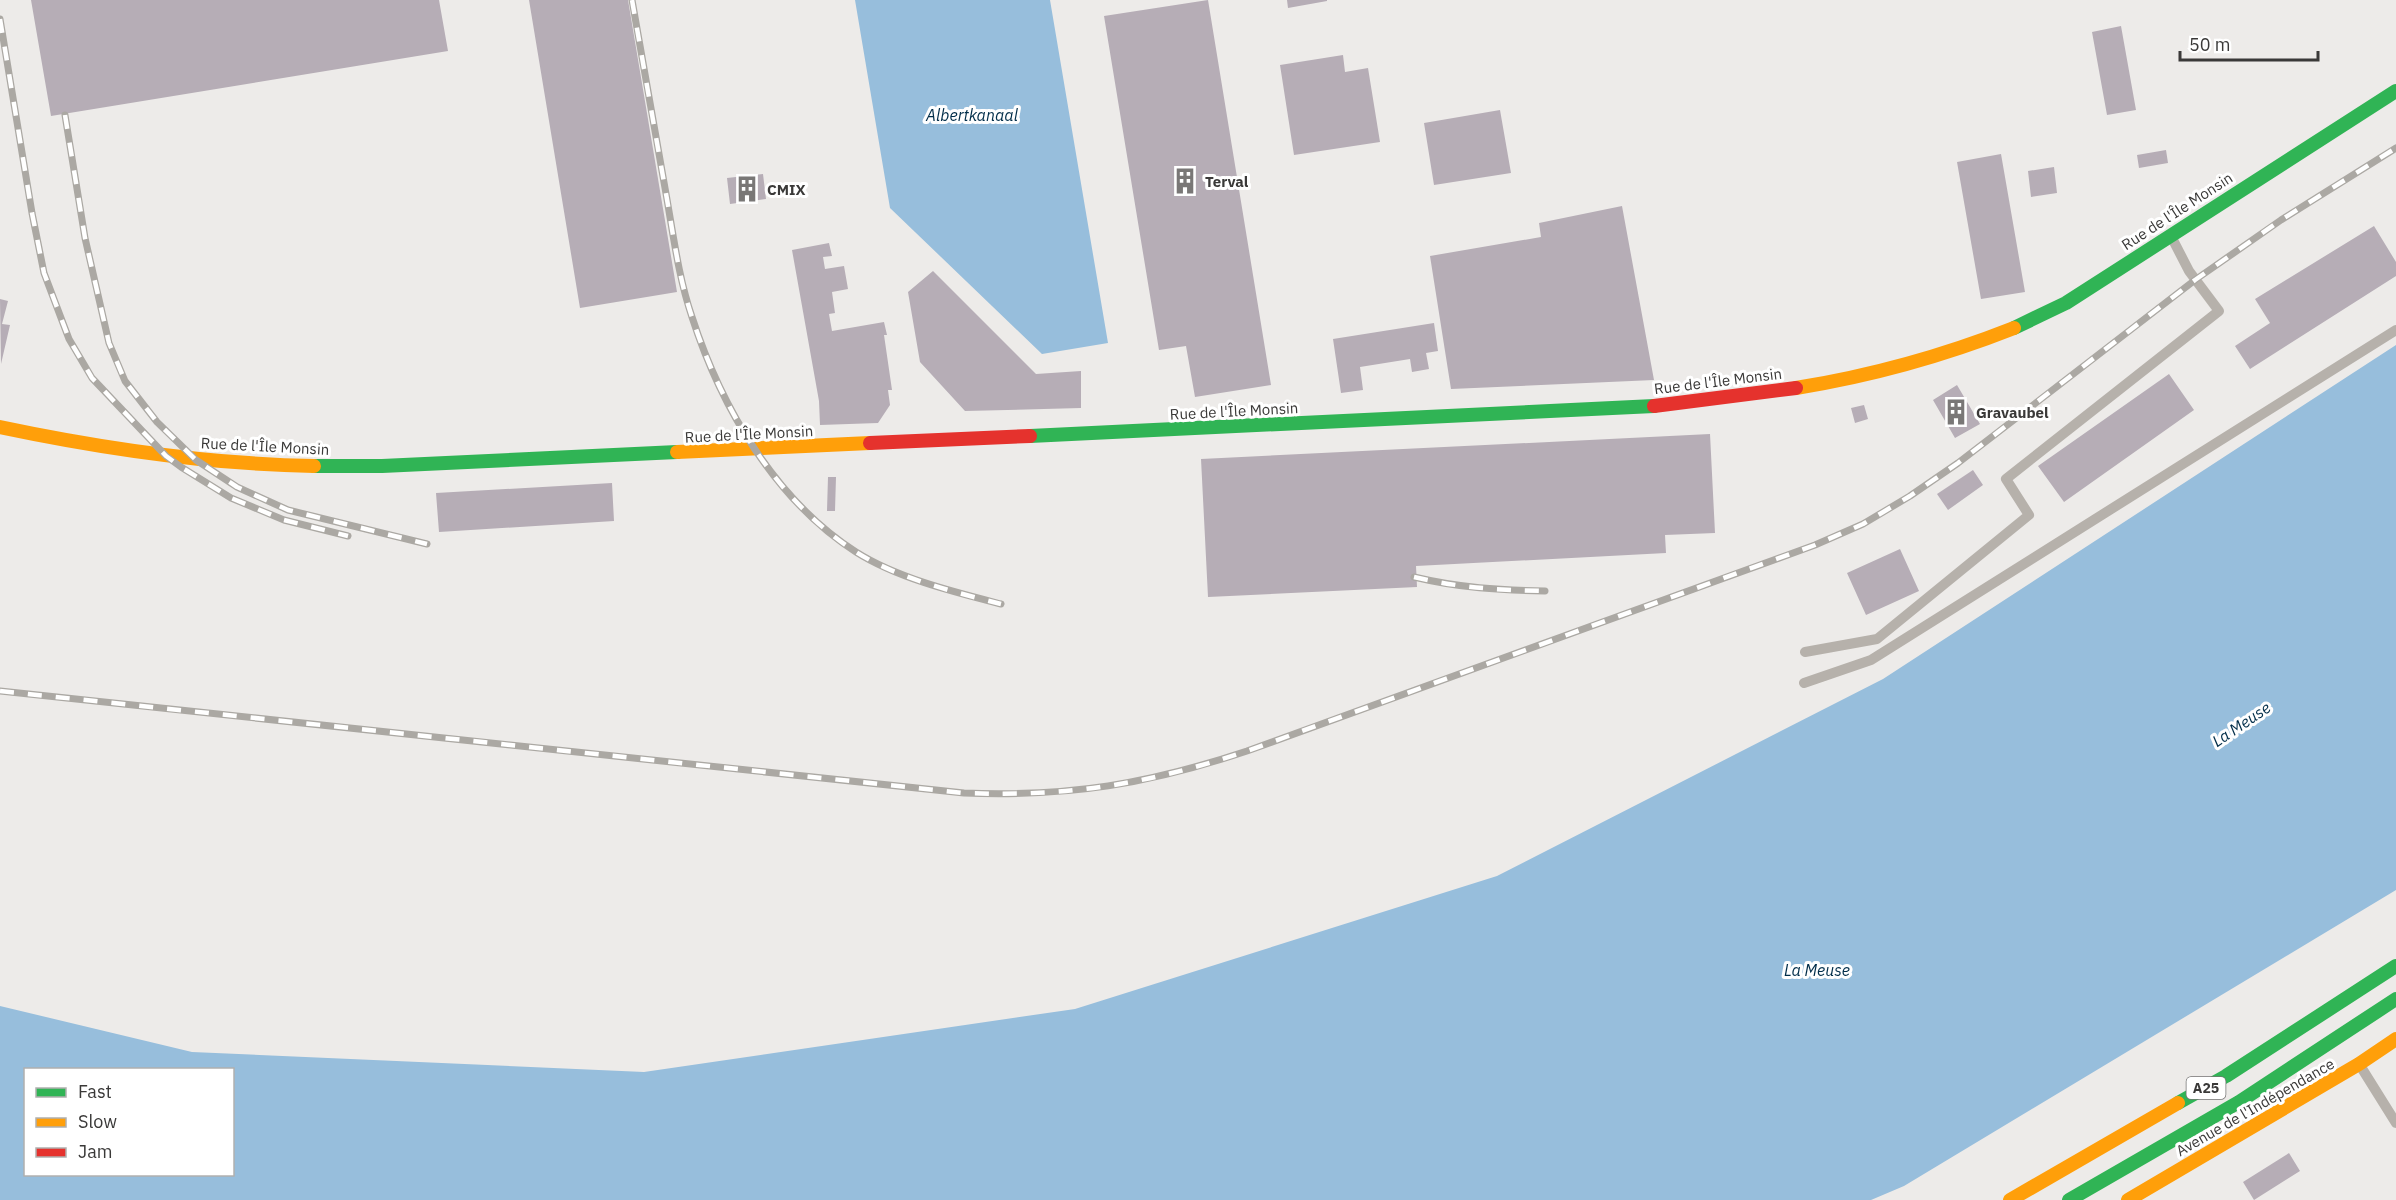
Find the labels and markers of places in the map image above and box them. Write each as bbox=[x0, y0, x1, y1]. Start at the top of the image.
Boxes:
building icon: Terval bbox=[1170, 166, 1200, 196]
place label: Terval bbox=[1205, 172, 1249, 191]
building icon: CMIX bbox=[732, 174, 762, 204]
place label: CMIX bbox=[767, 180, 806, 199]
building icon: Gravaubel bbox=[1941, 397, 1971, 427]
place label: Gravaubel bbox=[1976, 403, 2049, 422]

